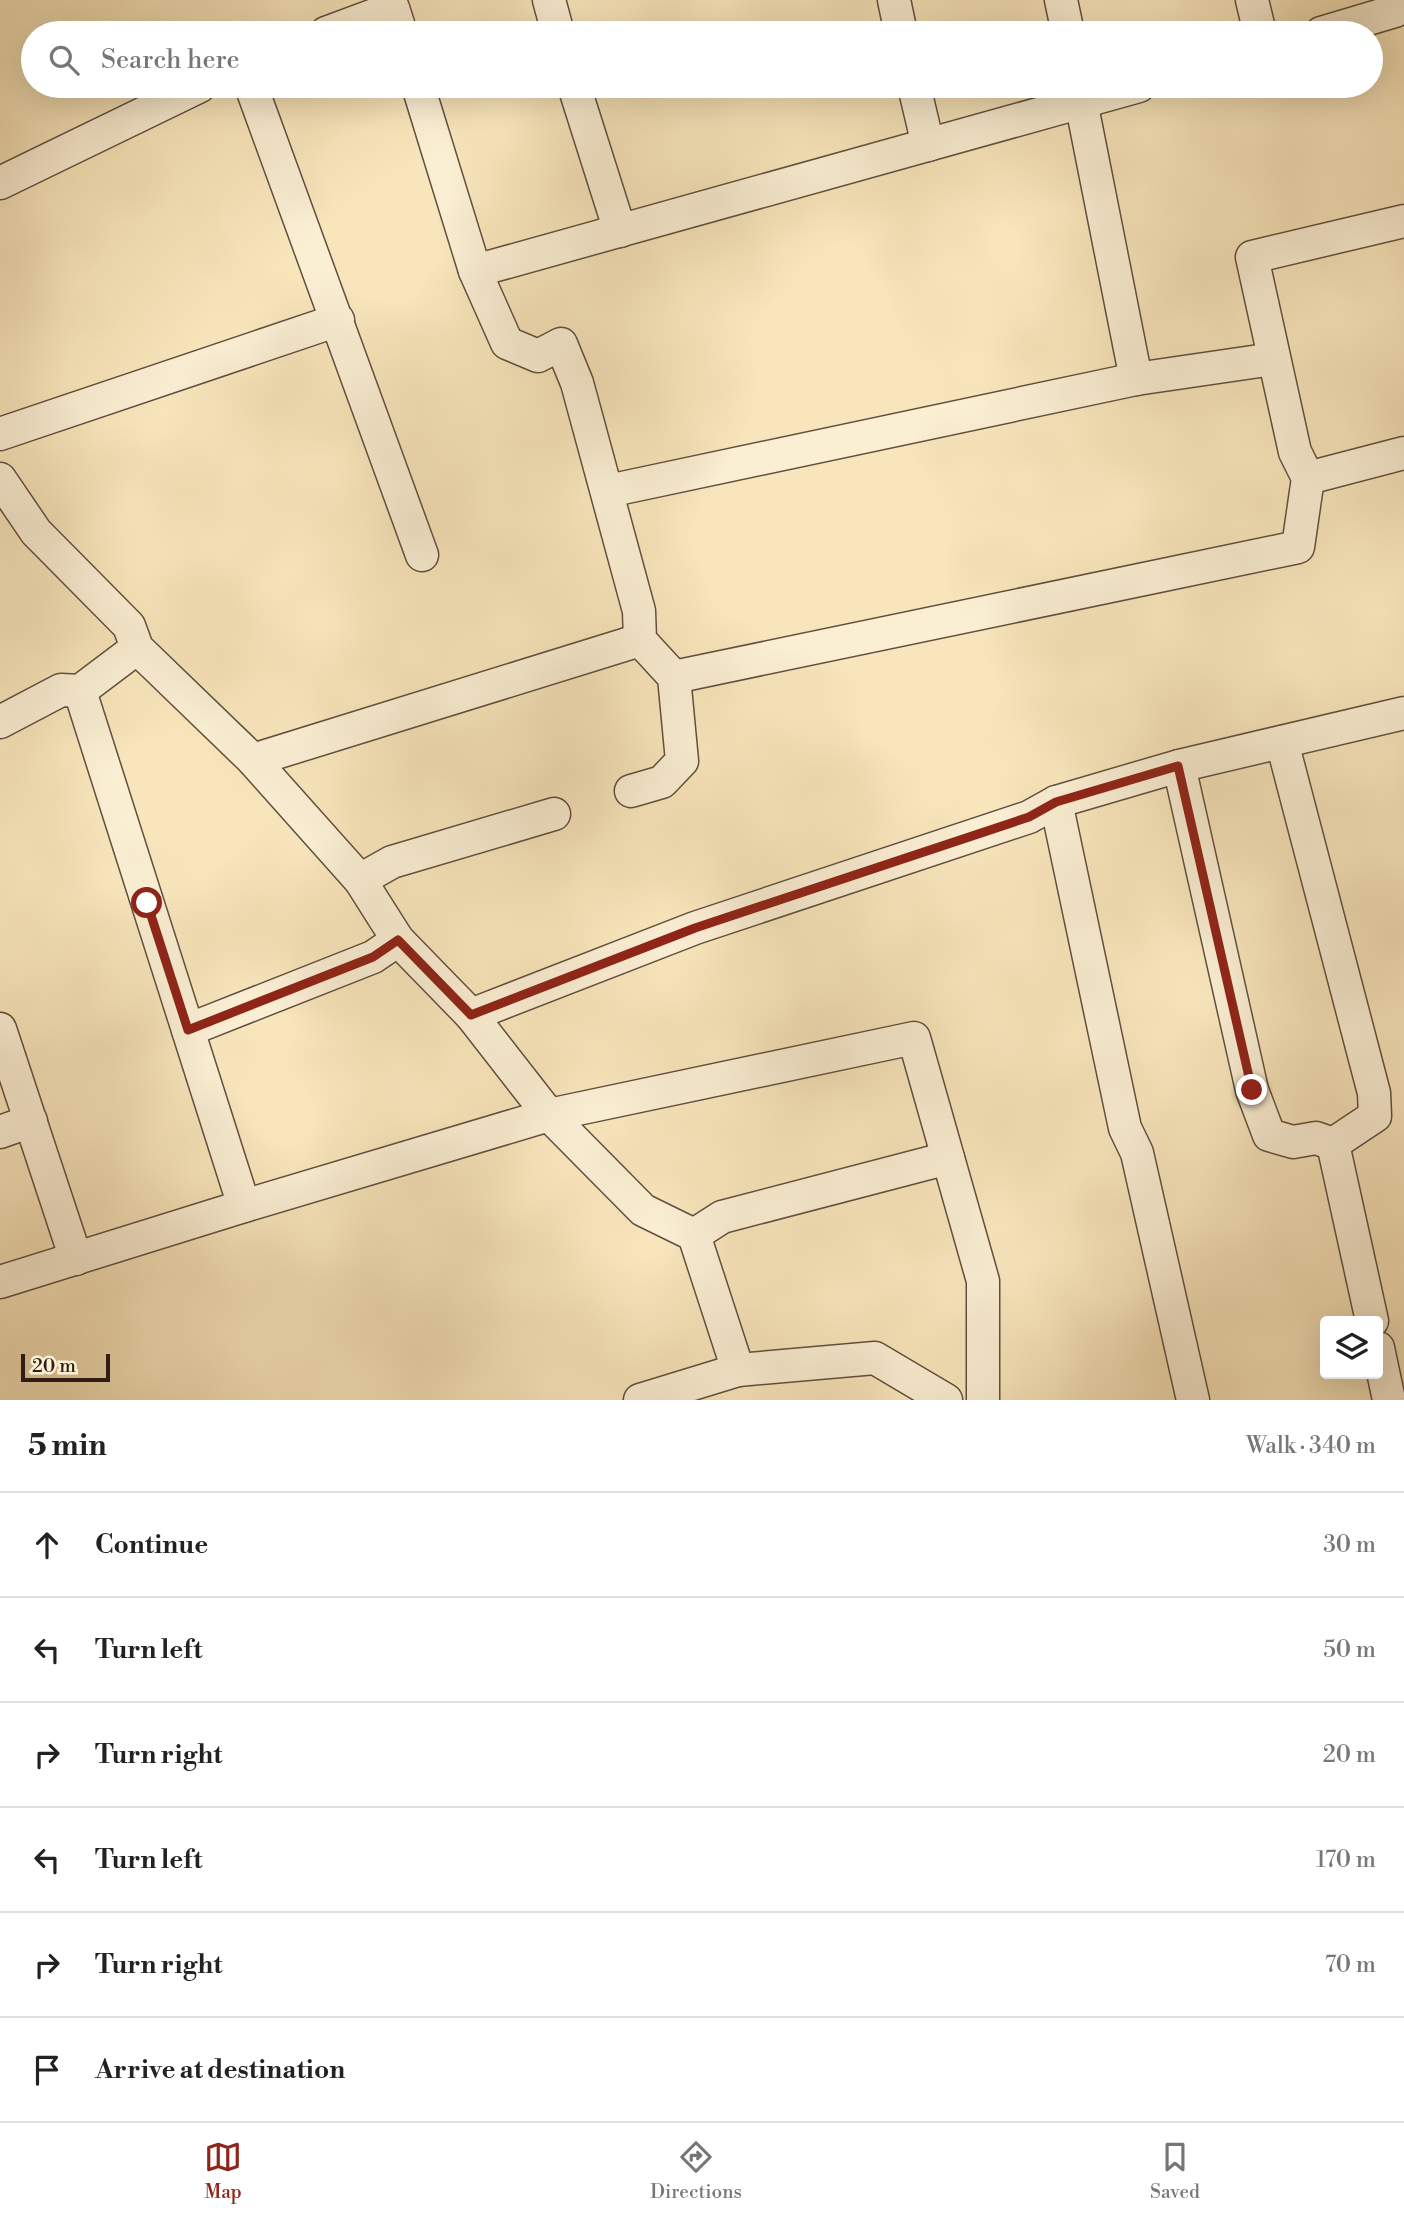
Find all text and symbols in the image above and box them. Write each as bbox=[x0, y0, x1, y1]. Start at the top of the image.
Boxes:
search box bbox=[21, 21, 1383, 98]
icon: search bbox=[45, 41, 83, 79]
text: Search here bbox=[101, 44, 240, 76]
route start bbox=[131, 887, 162, 918]
route end bbox=[1236, 1074, 1267, 1105]
map controls bbox=[1320, 1316, 1383, 1379]
button: layers bbox=[1320, 1316, 1383, 1379]
scale bar bbox=[21, 1351, 110, 1383]
text: 20 m bbox=[32, 1354, 76, 1378]
text: 5 min bbox=[28, 1427, 107, 1465]
text: Walk · 340 m bbox=[1246, 1432, 1376, 1460]
icon: ahead bbox=[28, 1526, 66, 1564]
text: Continue bbox=[95, 1529, 208, 1561]
text: 30 m bbox=[1323, 1531, 1376, 1559]
icon: left bbox=[28, 1631, 66, 1669]
text: Turn left bbox=[95, 1634, 203, 1666]
text: 50 m bbox=[1323, 1636, 1376, 1664]
icon: right bbox=[28, 1736, 66, 1774]
text: Turn right bbox=[95, 1739, 223, 1771]
text: 20 m bbox=[1323, 1741, 1376, 1769]
icon: left bbox=[28, 1841, 66, 1879]
text: Turn left bbox=[95, 1844, 203, 1876]
text: 170 m bbox=[1316, 1846, 1376, 1874]
icon: right bbox=[28, 1946, 66, 1984]
text: Turn right bbox=[95, 1949, 223, 1981]
text: 70 m bbox=[1325, 1951, 1376, 1979]
icon: arrive bbox=[28, 2051, 66, 2089]
text: Arrive at destination bbox=[95, 2054, 345, 2086]
tab: Map bbox=[204, 2138, 242, 2204]
tab: Directions bbox=[650, 2138, 742, 2204]
tab: Saved bbox=[1150, 2138, 1200, 2204]

